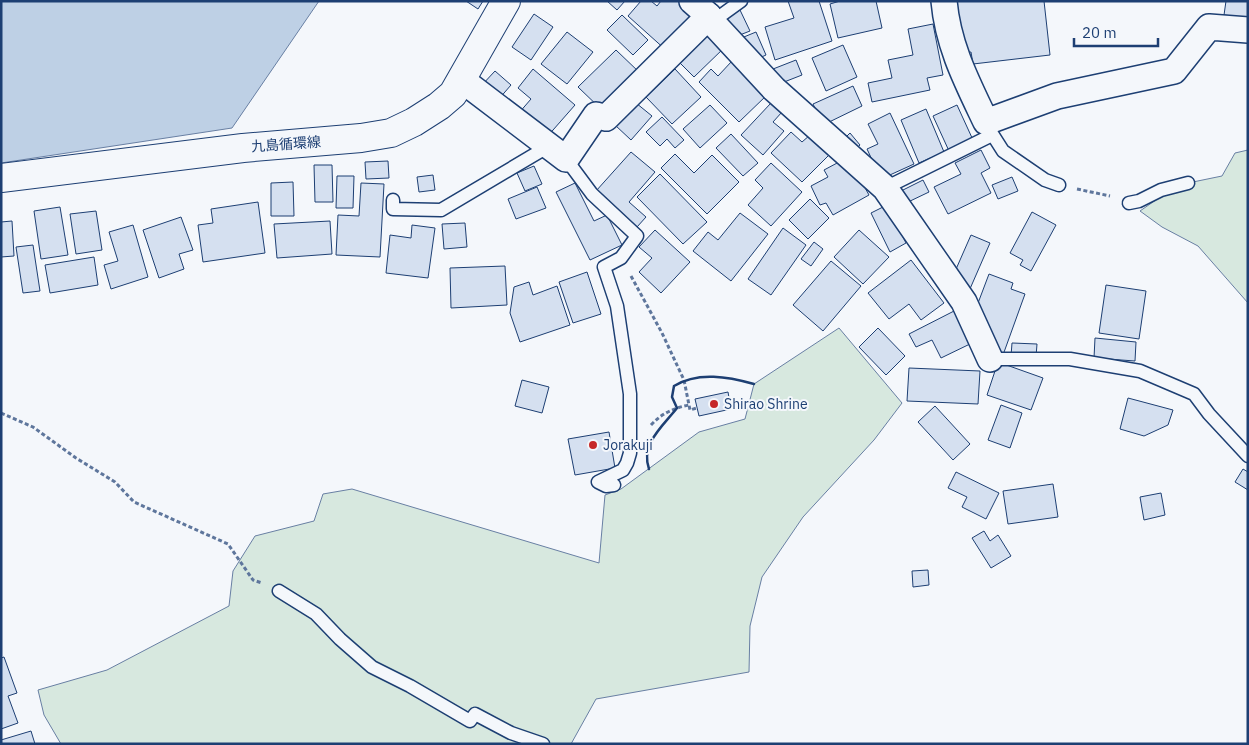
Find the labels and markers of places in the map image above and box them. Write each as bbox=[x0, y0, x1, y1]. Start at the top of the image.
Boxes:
place label: Shirao Shrine bbox=[724, 395, 808, 413]
marker: Shirao Shrine bbox=[708, 398, 720, 410]
place label: Jorakuji bbox=[603, 436, 653, 454]
marker: Jorakuji bbox=[587, 439, 599, 451]

